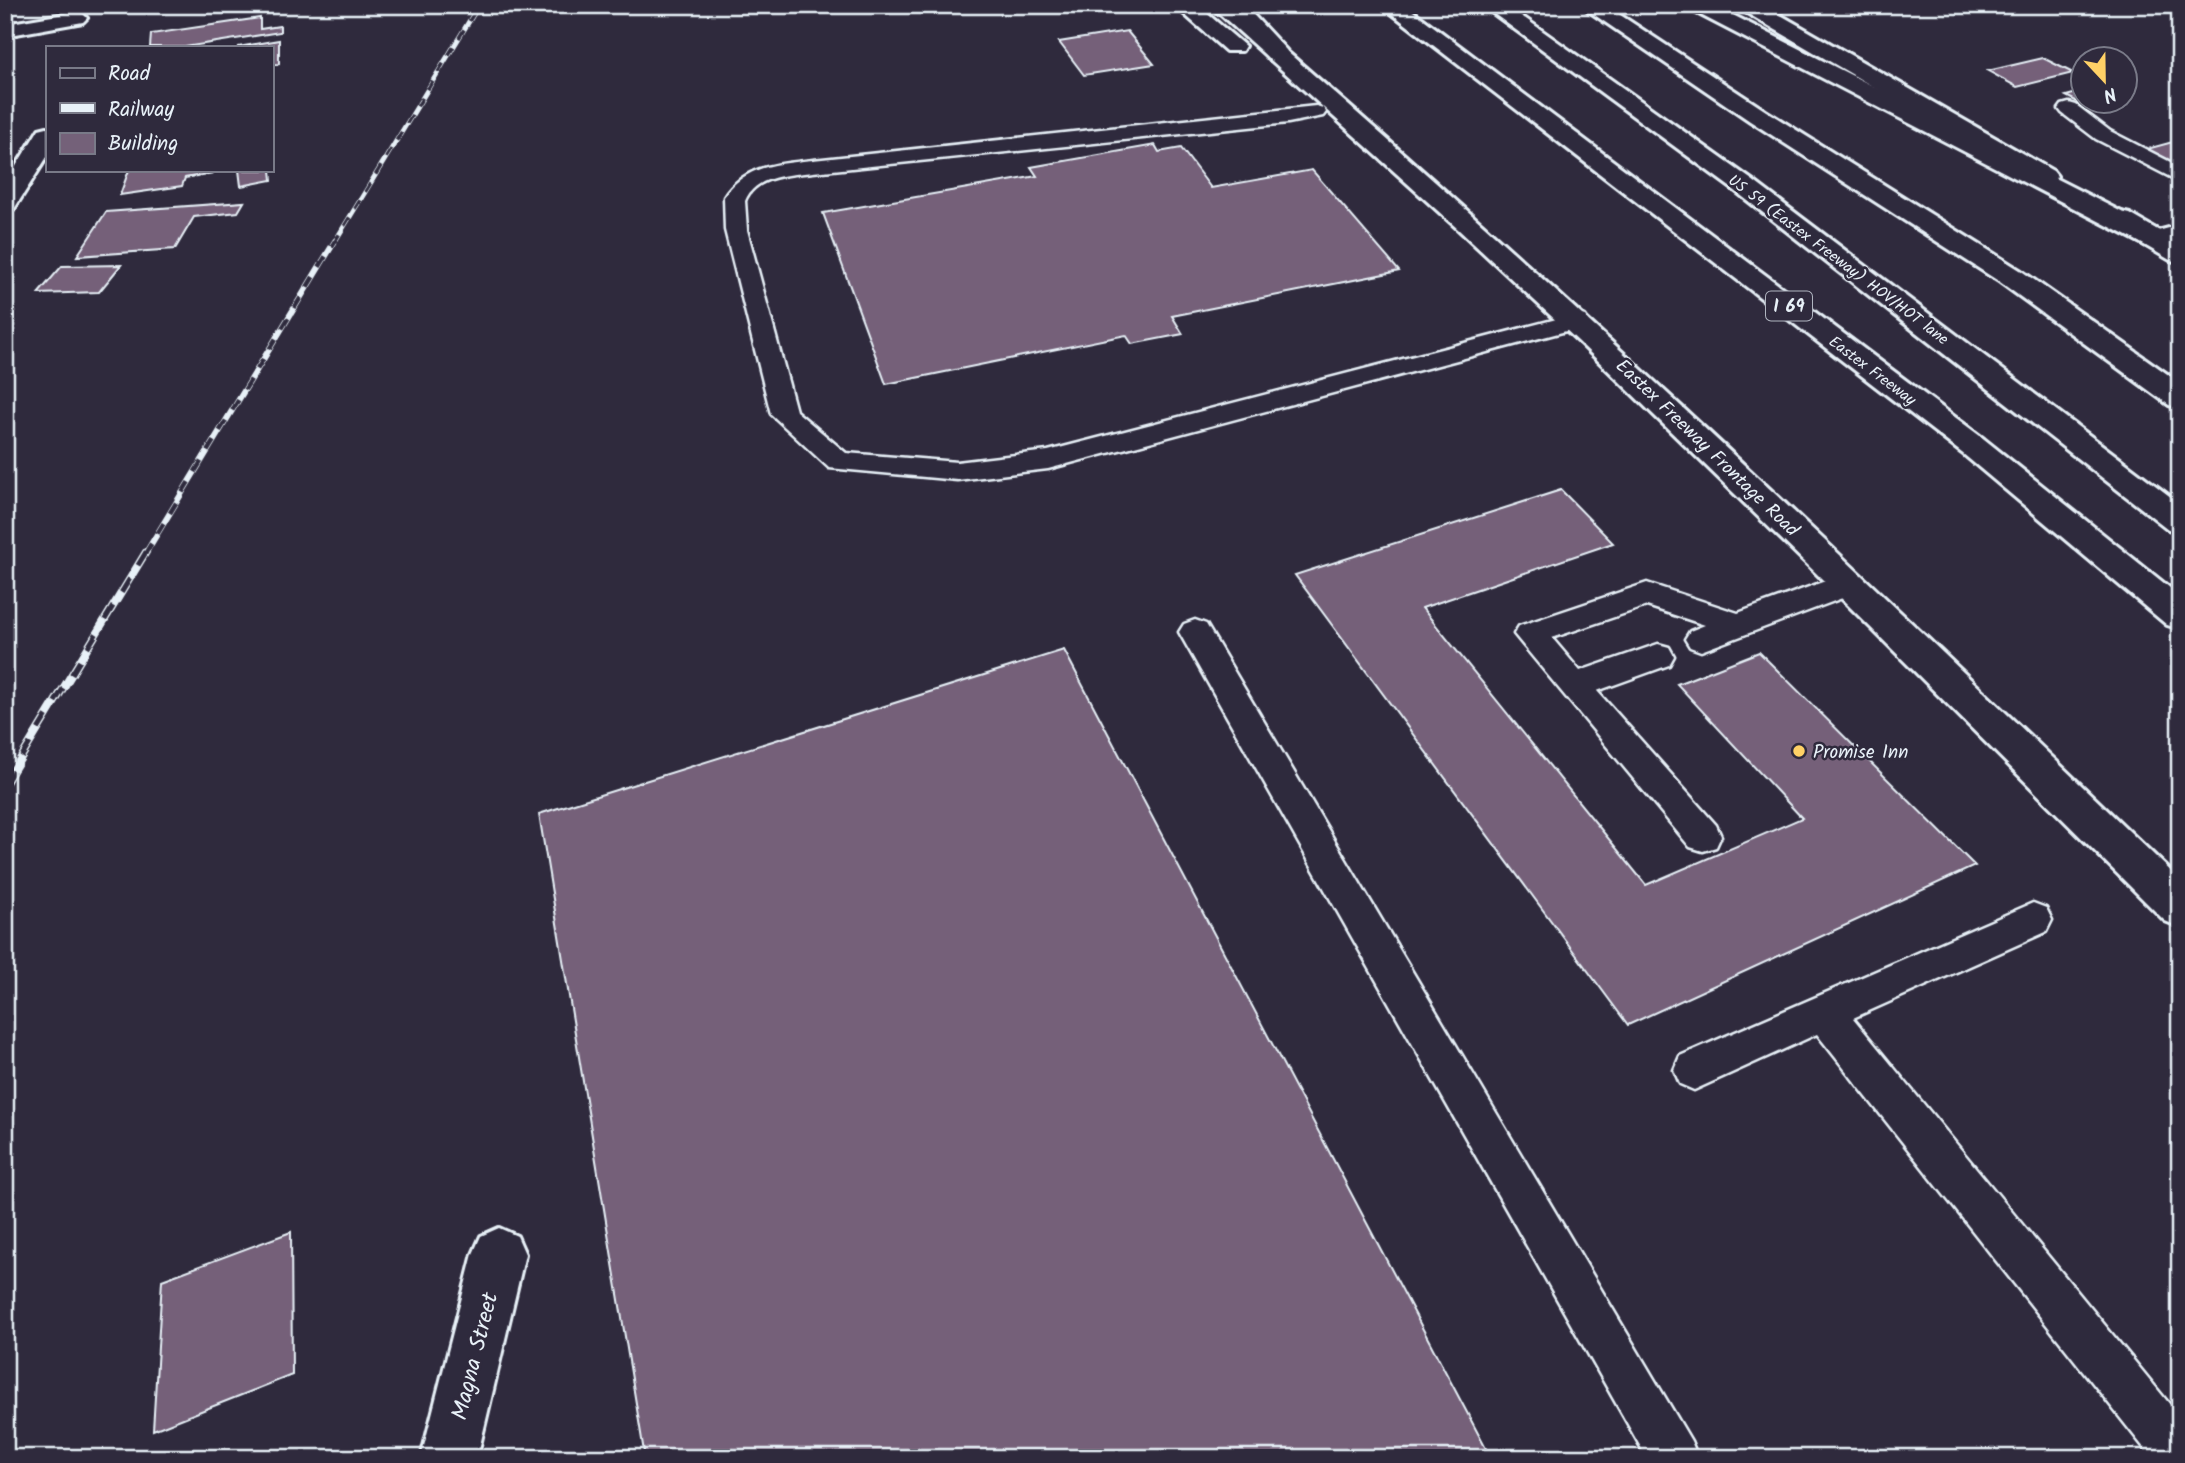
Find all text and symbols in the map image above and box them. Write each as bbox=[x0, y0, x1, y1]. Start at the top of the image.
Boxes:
legend bbox=[46, 46, 273, 172]
north arrow bbox=[2070, 46, 2140, 116]
text: Road bbox=[108, 58, 151, 91]
text: N bbox=[2098, 78, 2121, 110]
text: Railway bbox=[108, 94, 174, 127]
text: Building bbox=[108, 128, 178, 161]
street label: US 59 (Eastex Freeway) HOV/HOT lane bbox=[1722, 169, 1954, 352]
road number: I 69 bbox=[1766, 292, 1812, 320]
street label: Eastex Freeway bbox=[1823, 330, 1922, 413]
street label: Eastex Freeway Frontage Road bbox=[1608, 352, 1806, 545]
place label: Promise Inn bbox=[1813, 738, 1908, 768]
marker: Promise Inn bbox=[1791, 743, 1807, 759]
street label: Magna Street bbox=[443, 1288, 509, 1424]

